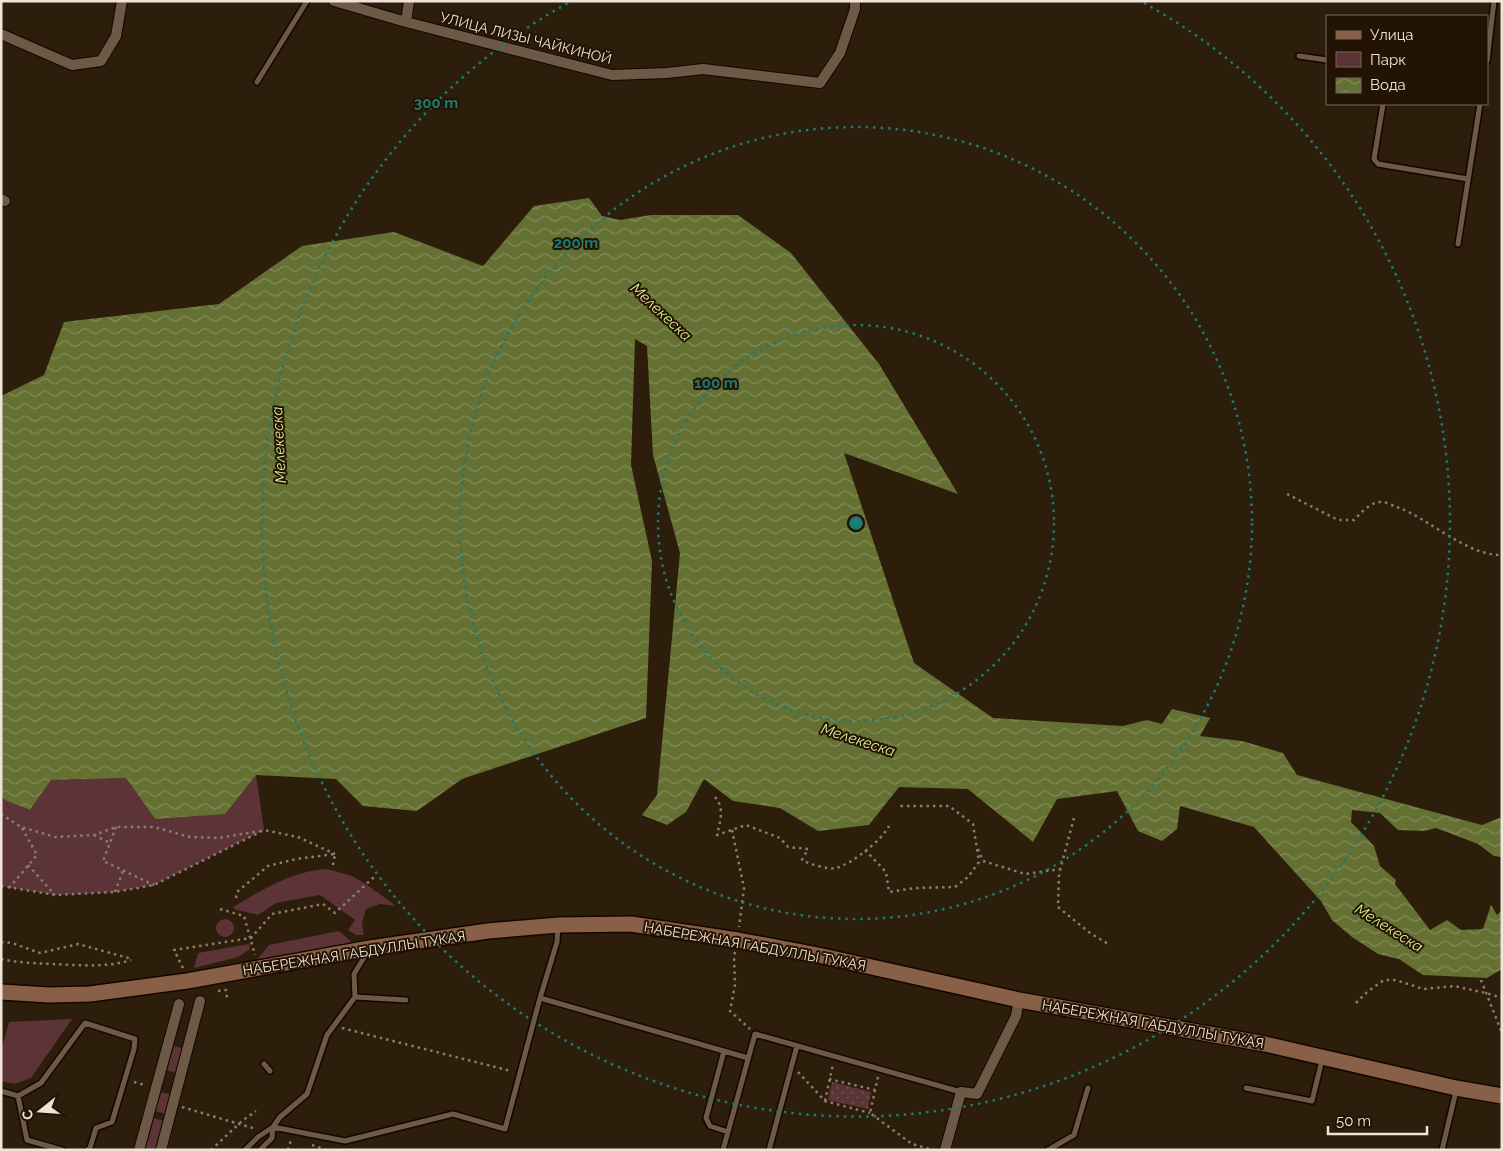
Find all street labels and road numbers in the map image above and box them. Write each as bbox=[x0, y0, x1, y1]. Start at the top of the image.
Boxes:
street label: УЛИЦА ЛИЗЫ ЧАЙКИНОЙ bbox=[439, 8, 614, 67]
street label: НАБЕРЕЖНАЯ ГАБДУЛЛЫ ТУКАЯ bbox=[643, 919, 867, 973]
street label: НАБЕРЕЖНАЯ ГАБДУЛЛЫ ТУКАЯ bbox=[241, 927, 467, 979]
street label: НАБЕРЕЖНАЯ ГАБДУЛЛЫ ТУКАЯ bbox=[1041, 997, 1265, 1051]

